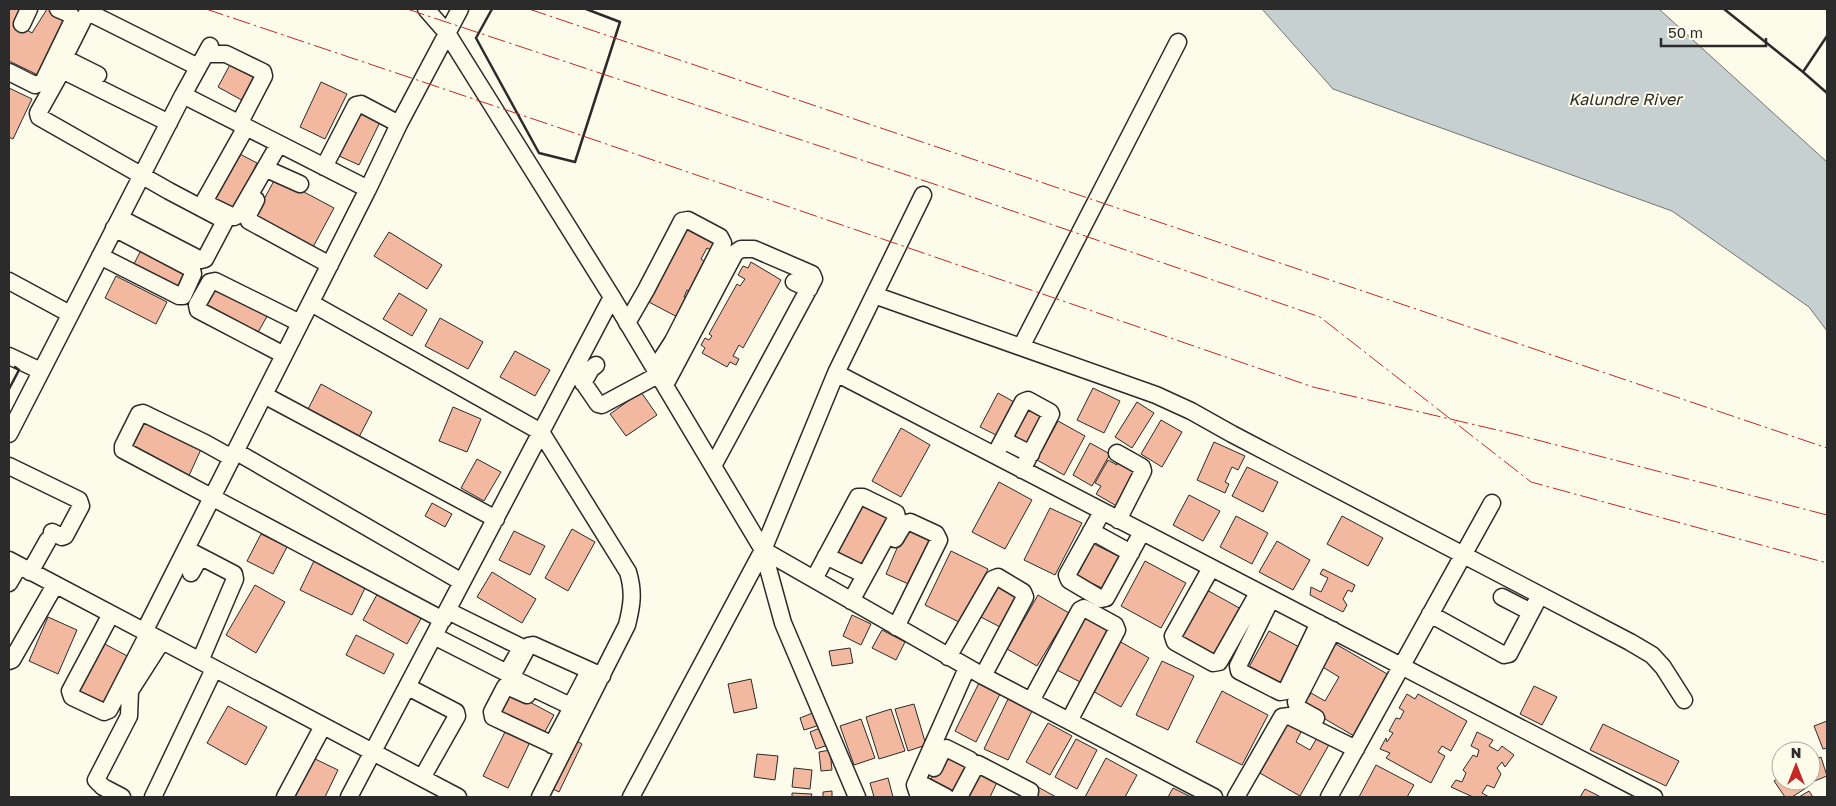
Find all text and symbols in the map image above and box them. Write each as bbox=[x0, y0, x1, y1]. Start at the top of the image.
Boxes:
scale bar bbox=[1661, 15, 1766, 47]
text: 50 m bbox=[1668, 23, 1703, 41]
water label: Kalundre River bbox=[1568, 89, 1684, 109]
north arrow bbox=[1771, 741, 1821, 791]
text: N bbox=[1791, 744, 1801, 761]

